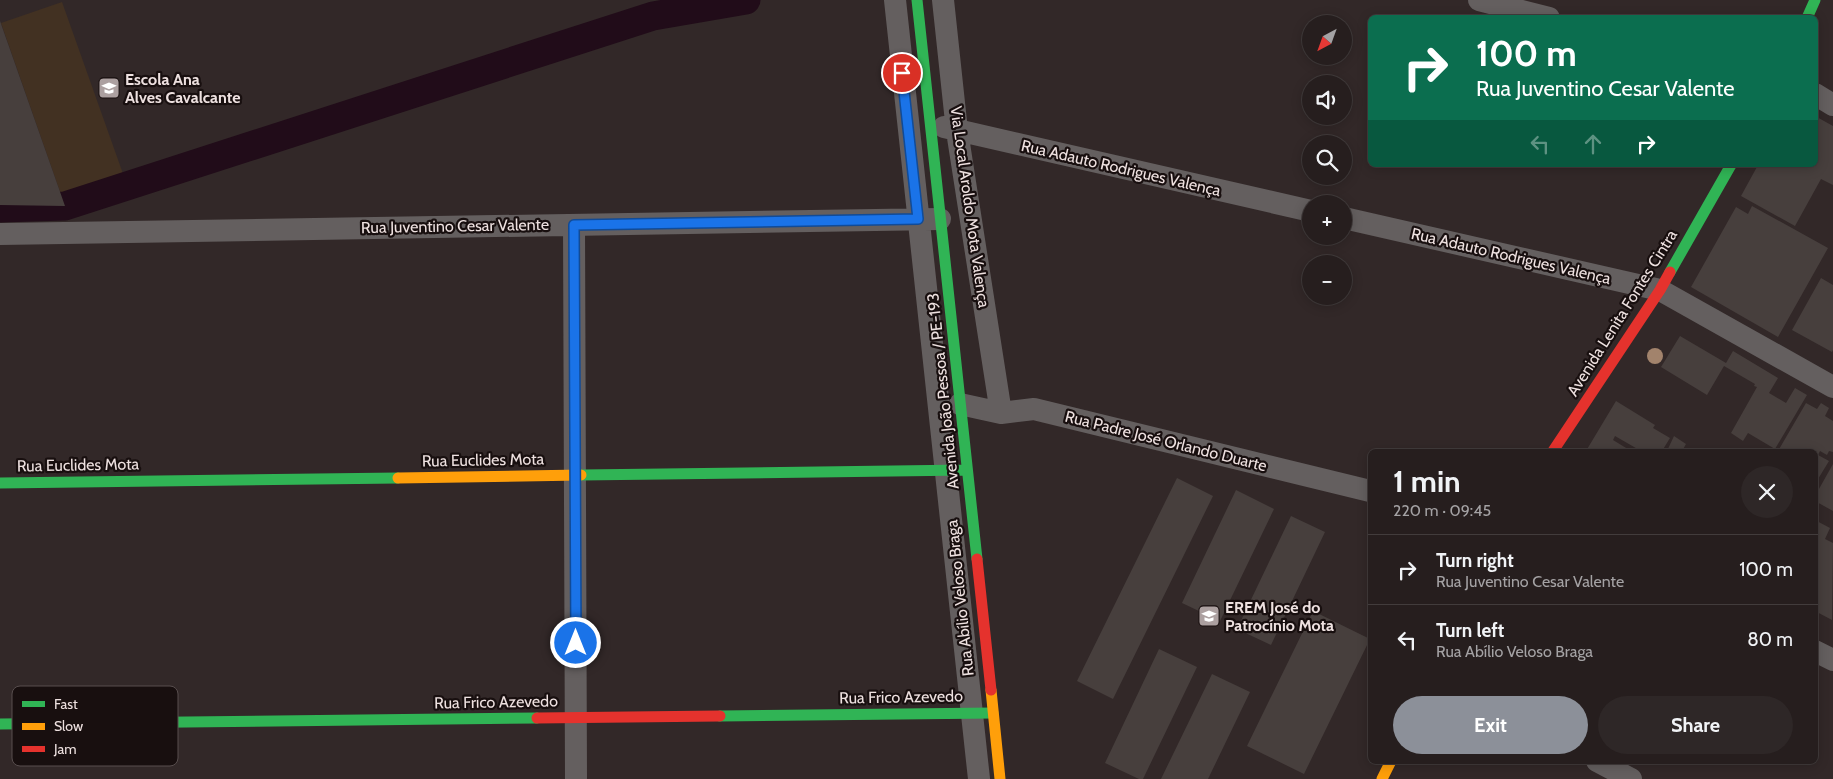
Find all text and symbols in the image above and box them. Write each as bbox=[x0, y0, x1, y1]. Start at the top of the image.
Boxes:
north arrow bbox=[1302, 15, 1352, 65]
map controls bbox=[1302, 15, 1352, 305]
text: 100 m bbox=[1476, 32, 1577, 75]
icon: right bbox=[1393, 35, 1458, 100]
pin bbox=[881, 52, 923, 94]
icon: arrive bbox=[888, 59, 916, 87]
place label: Escola Ana Alves Cavalcante bbox=[125, 70, 241, 107]
button: sound bbox=[1302, 75, 1352, 125]
text: Rua Juventino Cesar Valente bbox=[1476, 75, 1735, 102]
school or university icon: Escola Ana Alves Cavalcante bbox=[97, 76, 121, 100]
street label: Via Local Aroldo Mota Valença bbox=[946, 105, 994, 309]
icon: left bbox=[1526, 130, 1554, 158]
icon: ahead bbox=[1579, 130, 1607, 158]
icon: right bbox=[1632, 130, 1660, 158]
button: search bbox=[1302, 135, 1352, 185]
street label: Rua Adauto Rodrigues Valença bbox=[1019, 136, 1223, 200]
button: + bbox=[1302, 195, 1352, 245]
street label: Rua Juventino Cesar Valente bbox=[361, 215, 549, 237]
street label: Rua Adauto Rodrigues Valença bbox=[1409, 224, 1613, 288]
street label: Avenida Lenita Fontes Cintra bbox=[1563, 226, 1681, 400]
button: − bbox=[1302, 255, 1352, 305]
street label: Avenida João Pessoa / PE-193 bbox=[923, 292, 963, 490]
street label: Rua Padre José Orlando Duarte bbox=[1063, 407, 1269, 475]
street label: Rua Euclides Mota bbox=[422, 449, 545, 471]
street label: Rua Euclides Mota bbox=[17, 454, 140, 476]
text: 1 min bbox=[1393, 463, 1461, 500]
button: close bbox=[1741, 466, 1793, 518]
text: 220 m · 09:45 bbox=[1393, 501, 1491, 520]
street label: Rua Abílio Veloso Braga bbox=[942, 519, 978, 677]
text: Turn right bbox=[1436, 549, 1514, 572]
icon: right bbox=[1393, 556, 1421, 584]
text: 100 m bbox=[1739, 558, 1793, 581]
text: Rua Juventino Cesar Valente bbox=[1436, 572, 1624, 591]
place label: EREM José do Patrocínio Mota bbox=[1225, 598, 1334, 635]
school or university icon: EREM José do Patrocínio Mota bbox=[1197, 604, 1221, 628]
position arrow bbox=[549, 616, 601, 668]
text: Turn left bbox=[1436, 619, 1504, 642]
icon: left bbox=[1393, 626, 1421, 654]
text: 80 m bbox=[1747, 628, 1793, 651]
text: Rua Abílio Veloso Braga bbox=[1436, 642, 1593, 661]
legend bbox=[12, 686, 178, 766]
street label: Rua Frico Azevedo bbox=[839, 686, 963, 708]
street label: Rua Frico Azevedo bbox=[434, 691, 558, 713]
text: Fast bbox=[54, 695, 78, 713]
button: Exit bbox=[1393, 696, 1588, 754]
button: Share bbox=[1598, 696, 1793, 754]
text: Slow bbox=[54, 717, 83, 735]
text: Jam bbox=[53, 740, 76, 758]

